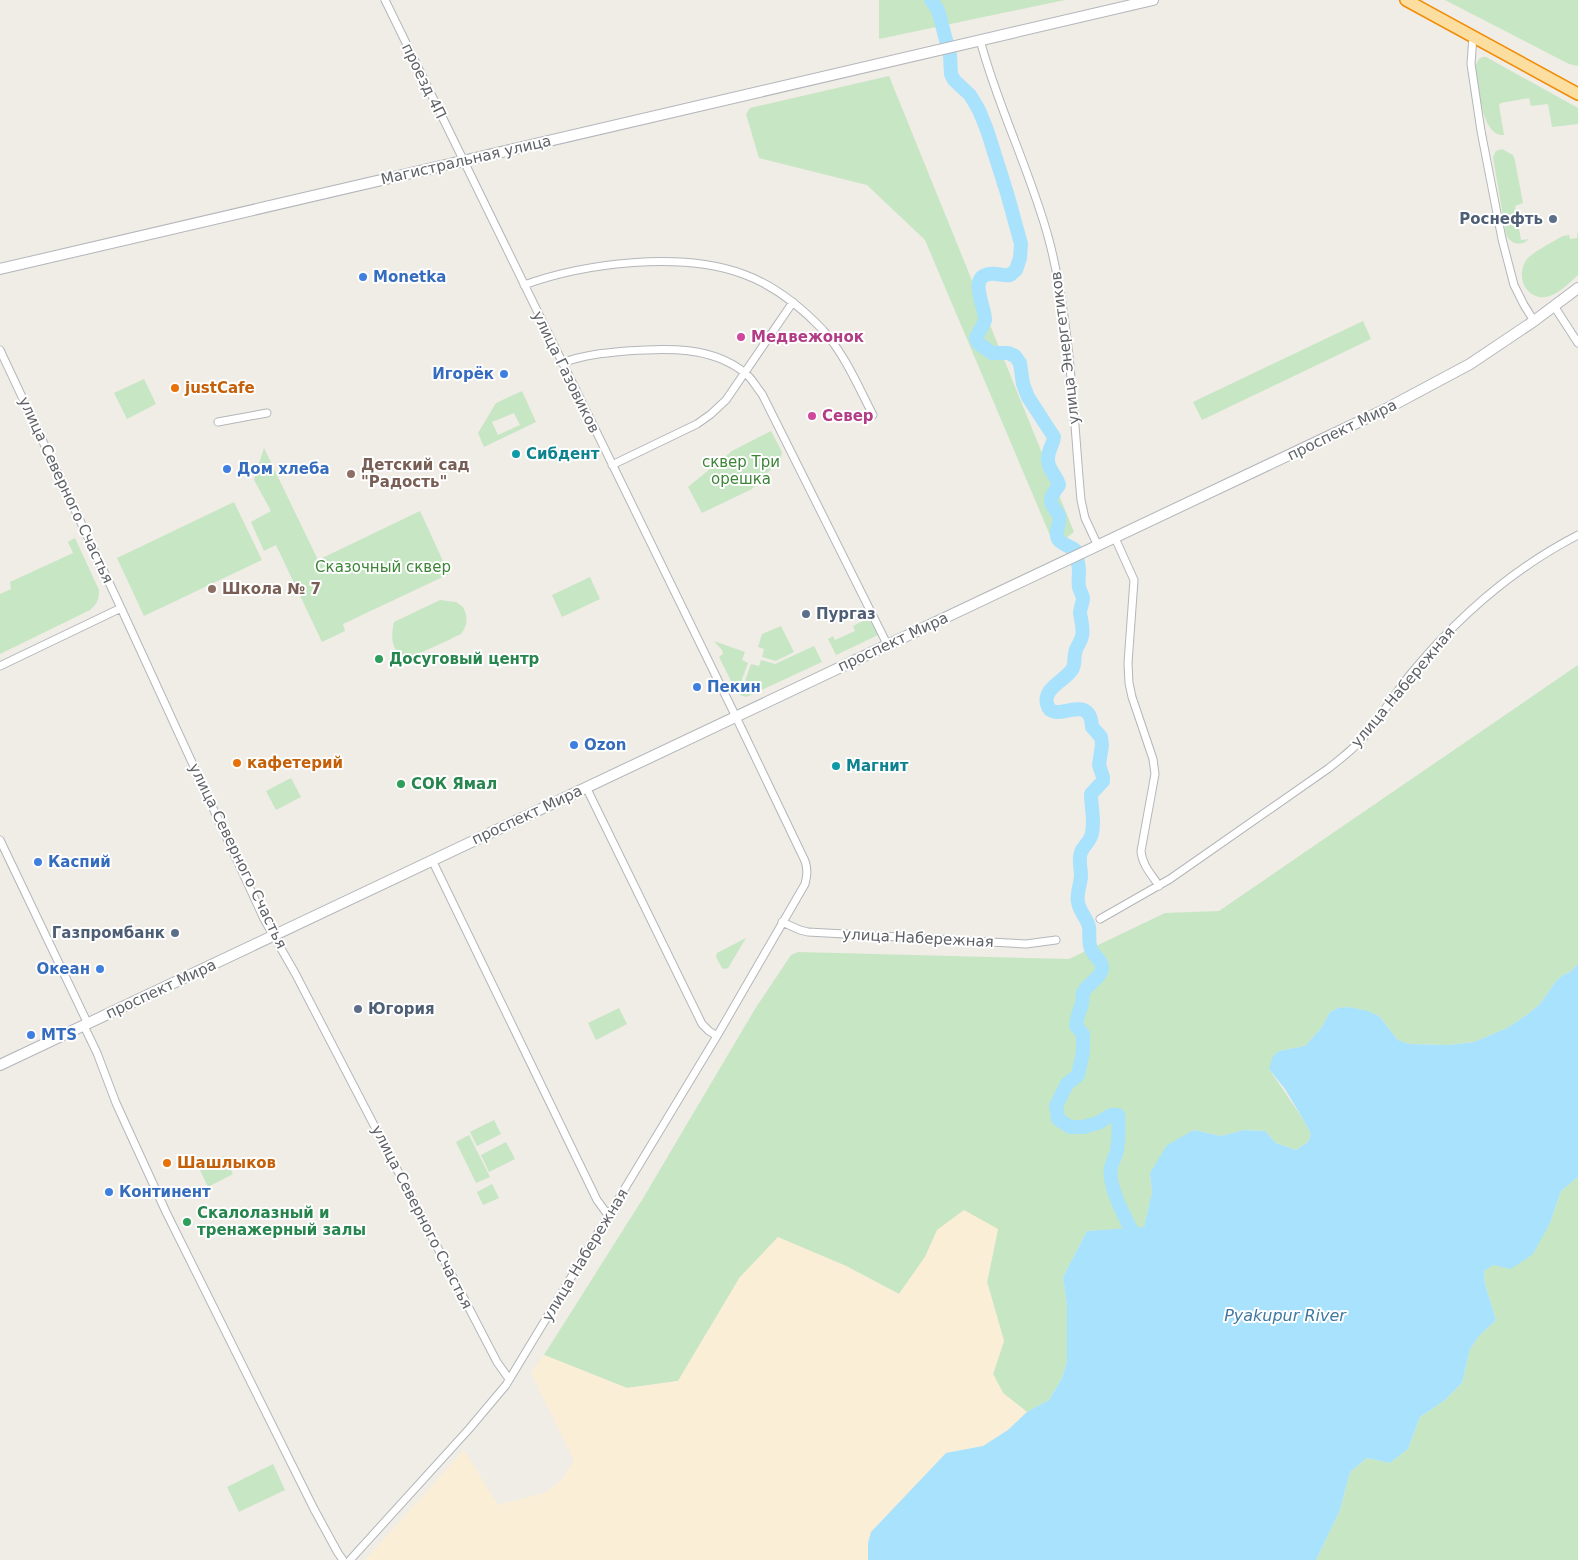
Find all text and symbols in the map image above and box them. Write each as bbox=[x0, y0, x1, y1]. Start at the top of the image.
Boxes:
street label: проезд 4П bbox=[398, 40, 450, 122]
street label: Магистральная улица bbox=[379, 132, 553, 188]
place label: Роснефть bbox=[1459, 210, 1543, 228]
marker: Роснефть bbox=[1547, 213, 1559, 225]
place label: Monetka bbox=[373, 268, 446, 286]
street label: улица Энергетиков bbox=[1047, 270, 1083, 426]
marker: Monetka bbox=[357, 271, 369, 283]
street label: улица Газовиков bbox=[529, 308, 603, 436]
place label: Медвежонок bbox=[751, 328, 864, 346]
marker: Медвежонок bbox=[735, 331, 747, 343]
place label: Игорёк bbox=[432, 365, 494, 383]
marker: Игорёк bbox=[498, 368, 510, 380]
place label: justCafe bbox=[184, 379, 255, 397]
marker: justCafe bbox=[169, 382, 181, 394]
street label: улица Северного Счастья bbox=[15, 394, 117, 586]
street label: проспект Мира bbox=[1284, 396, 1400, 464]
place label: Север bbox=[822, 407, 874, 425]
marker: Север bbox=[806, 410, 818, 422]
place label: Сибдент bbox=[526, 445, 600, 463]
marker: Сибдент bbox=[510, 448, 522, 460]
park label: сквер Три орешка bbox=[702, 453, 780, 488]
place label: Детский сад "Радость" bbox=[361, 456, 470, 491]
place label: Дом хлеба bbox=[237, 460, 330, 478]
marker: Дом хлеба bbox=[221, 463, 233, 475]
marker: Детский сад "Радость" bbox=[345, 468, 357, 480]
park label: Сказочный сквер bbox=[315, 558, 451, 576]
place label: Школа № 7 bbox=[222, 580, 321, 598]
marker: Школа № 7 bbox=[206, 583, 218, 595]
place label: Пургаз bbox=[816, 605, 876, 623]
marker: Пургаз bbox=[800, 608, 812, 620]
street label: проспект Мира bbox=[835, 609, 951, 675]
street label: улица Набережная bbox=[1347, 623, 1459, 751]
place label: Досуговый центр bbox=[389, 650, 540, 668]
marker: Досуговый центр bbox=[373, 653, 385, 665]
place label: Пекин bbox=[707, 678, 761, 696]
marker: Пекин bbox=[691, 681, 703, 693]
place label: Ozon bbox=[584, 736, 626, 754]
marker: Ozon bbox=[568, 739, 580, 751]
place label: кафетерий bbox=[247, 754, 343, 772]
marker: кафетерий bbox=[231, 757, 243, 769]
place label: Магнит bbox=[846, 757, 909, 775]
street label: улица Северного Счастья bbox=[185, 760, 291, 952]
marker: Магнит bbox=[830, 760, 842, 772]
place label: СОК Ямал bbox=[411, 775, 497, 793]
marker: СОК Ямал bbox=[395, 778, 407, 790]
street label: проспект Мира bbox=[469, 782, 585, 848]
place label: Каспий bbox=[48, 853, 111, 871]
marker: Каспий bbox=[32, 856, 44, 868]
place label: Газпромбанк bbox=[52, 924, 165, 942]
street label: улица Набережная bbox=[842, 925, 994, 951]
marker: Газпромбанк bbox=[169, 927, 181, 939]
street label: проспект Мира bbox=[103, 956, 219, 1022]
place label: Океан bbox=[36, 960, 90, 978]
marker: Океан bbox=[94, 963, 106, 975]
place label: Югория bbox=[368, 1000, 435, 1018]
marker: Югория bbox=[352, 1003, 364, 1015]
place label: MTS bbox=[41, 1026, 77, 1044]
marker: MTS bbox=[25, 1029, 37, 1041]
street label: улица Северного Счастья bbox=[368, 1122, 476, 1312]
place label: Шашлыков bbox=[177, 1154, 276, 1172]
marker: Шашлыков bbox=[161, 1157, 173, 1169]
place label: Континент bbox=[119, 1183, 211, 1201]
street label: улица Набережная bbox=[538, 1185, 632, 1325]
marker: Континент bbox=[103, 1186, 115, 1198]
place label: Скалолазный и тренажерный залы bbox=[197, 1204, 366, 1239]
marker: Скалолазный и тренажерный залы bbox=[181, 1216, 193, 1228]
water label: Pyakupur River bbox=[1224, 1306, 1347, 1325]

